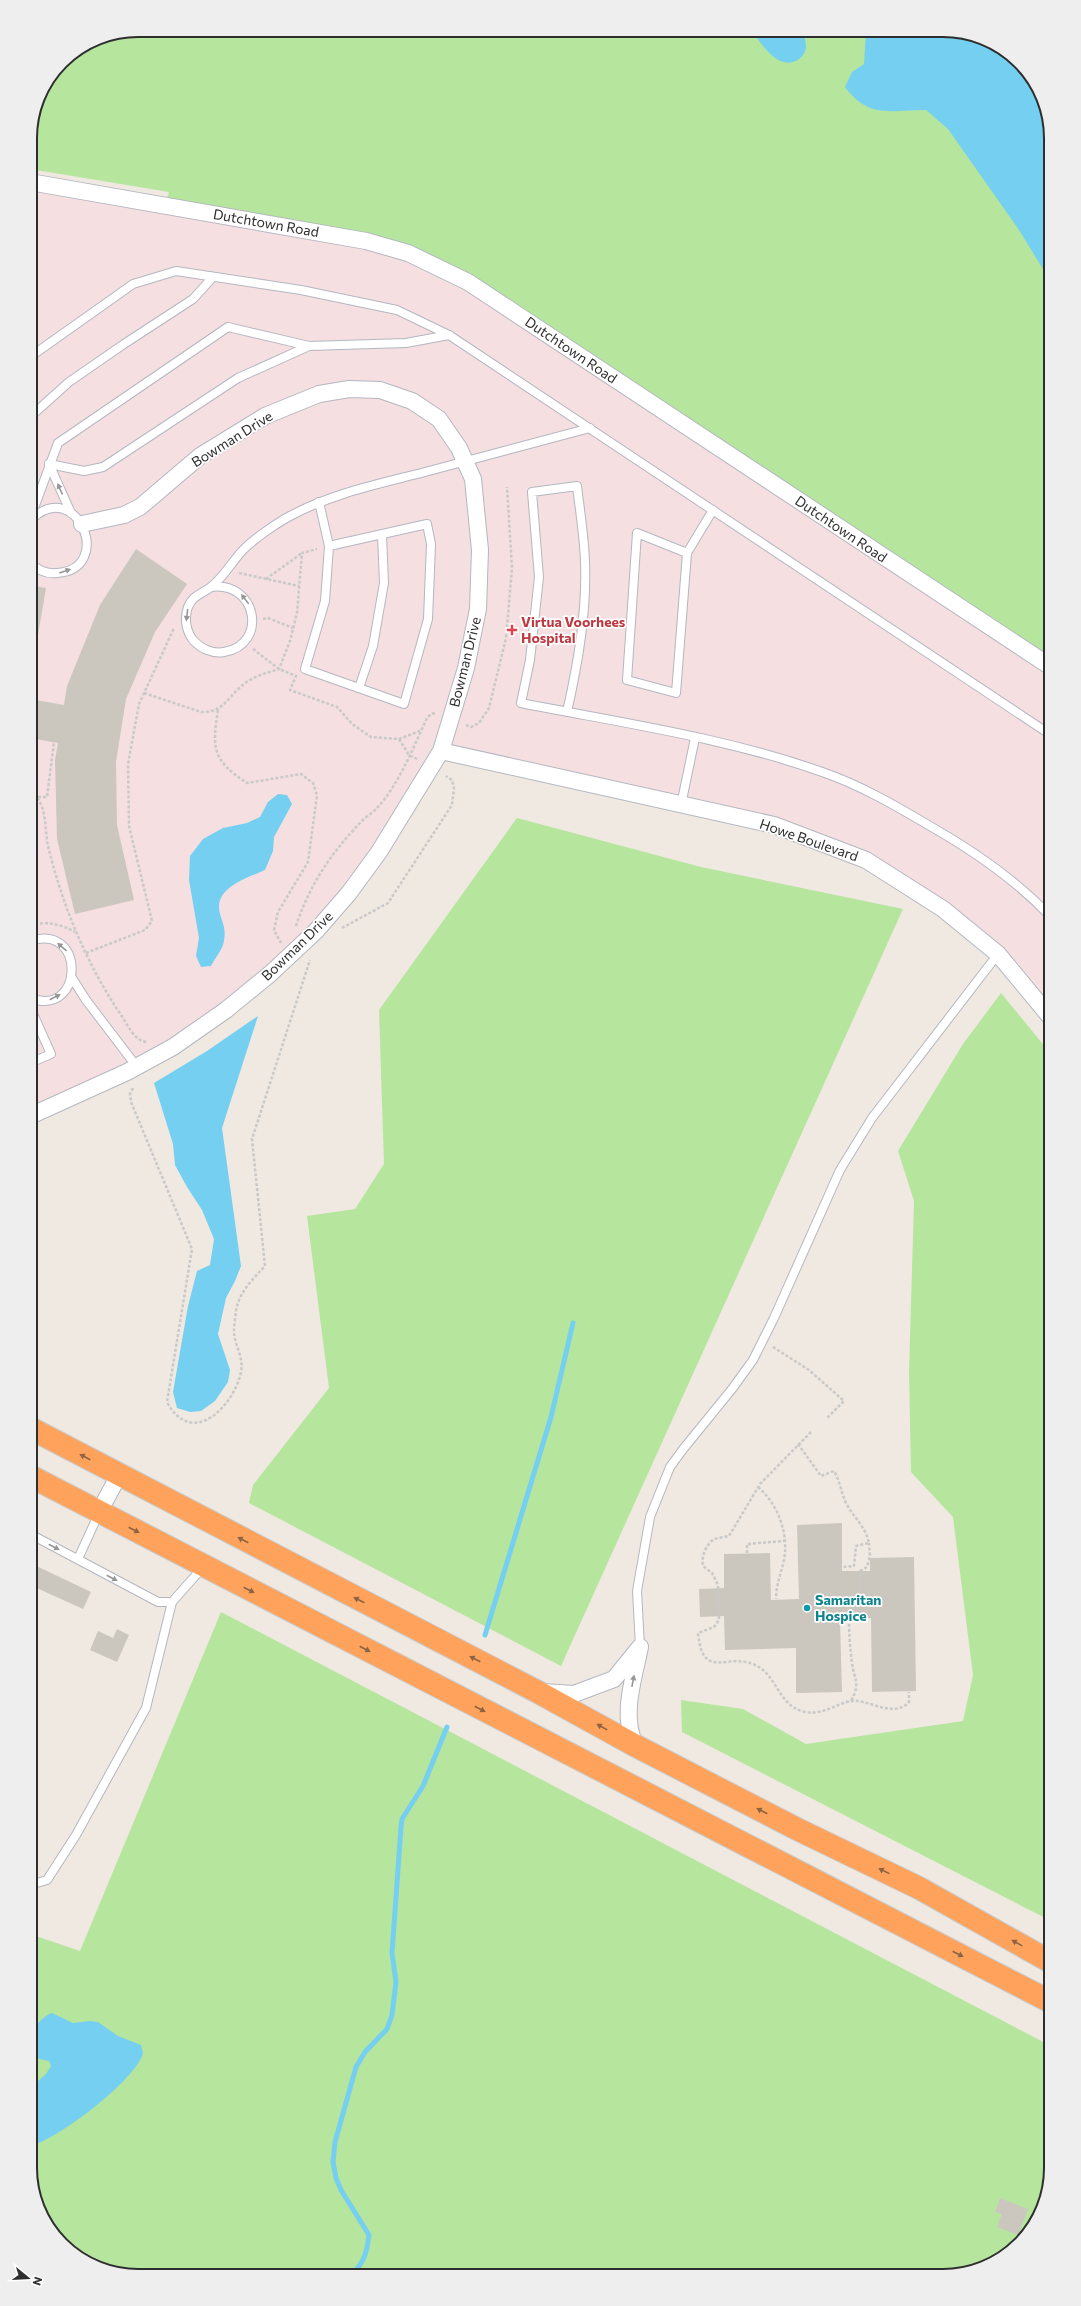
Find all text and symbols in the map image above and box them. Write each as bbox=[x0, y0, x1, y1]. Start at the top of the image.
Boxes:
street label: Dutchtown Road bbox=[212, 205, 320, 240]
street label: Dutchtown Road bbox=[522, 313, 620, 387]
street label: Bowman Drive bbox=[188, 407, 275, 470]
one-way arrow bbox=[57, 483, 63, 494]
street label: Dutchtown Road bbox=[792, 492, 890, 566]
one-way arrow bbox=[59, 568, 71, 574]
one-way arrow bbox=[240, 594, 249, 605]
one-way arrow bbox=[184, 609, 190, 621]
place label: Virtua Voorhees Hospital bbox=[521, 613, 626, 646]
street label: Bowman Drive bbox=[445, 615, 484, 709]
marker: Virtua Voorhees Hospital bbox=[506, 624, 518, 636]
street label: Howe Boulevard bbox=[758, 815, 861, 864]
street label: Bowman Drive bbox=[258, 907, 336, 984]
one-way arrow bbox=[57, 943, 67, 952]
one-way arrow bbox=[49, 994, 61, 1000]
one-way arrow bbox=[79, 1454, 90, 1460]
one-way arrow bbox=[128, 1526, 140, 1533]
one-way arrow bbox=[238, 1537, 249, 1543]
one-way arrow bbox=[48, 1543, 60, 1550]
one-way arrow bbox=[106, 1574, 118, 1581]
one-way arrow bbox=[243, 1586, 255, 1593]
place label: Samaritan Hospice bbox=[815, 1591, 881, 1624]
one-way arrow bbox=[353, 1596, 365, 1603]
marker: Samaritan Hospice bbox=[802, 1603, 812, 1613]
one-way arrow bbox=[359, 1646, 371, 1652]
one-way arrow bbox=[469, 1656, 480, 1662]
one-way arrow bbox=[631, 1675, 637, 1687]
one-way arrow bbox=[475, 1705, 486, 1712]
one-way arrow bbox=[596, 1723, 608, 1730]
one-way arrow bbox=[757, 1808, 768, 1814]
one-way arrow bbox=[878, 1868, 890, 1874]
one-way arrow bbox=[1011, 1939, 1023, 1946]
one-way arrow bbox=[952, 1951, 963, 1957]
north arrow bbox=[8, 2258, 48, 2298]
text: N bbox=[31, 2275, 45, 2287]

